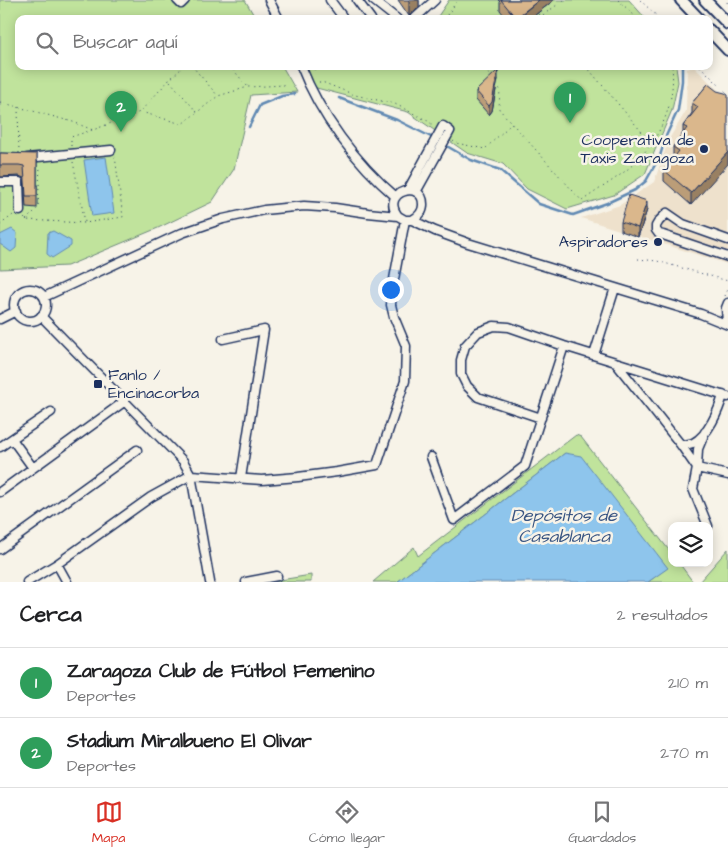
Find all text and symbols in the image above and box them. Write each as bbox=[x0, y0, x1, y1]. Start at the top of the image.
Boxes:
search box bbox=[15, 15, 713, 70]
icon: search bbox=[33, 29, 61, 57]
text: Buscar aquí bbox=[73, 29, 177, 56]
pin: 1 bbox=[554, 82, 586, 123]
pin: 2 bbox=[105, 91, 137, 132]
place label: Cooperativa de Taxis Zaragoza bbox=[581, 129, 694, 170]
marker: Cooperativa de Taxis Zaragoza bbox=[698, 143, 710, 155]
place label: Aspiradores bbox=[559, 231, 648, 253]
marker: Aspiradores bbox=[652, 236, 664, 248]
your location bbox=[378, 277, 404, 303]
place label: Fanlo / Encinacorba bbox=[108, 364, 199, 404]
marker: Fanlo / Encinacorba bbox=[92, 378, 104, 390]
water label: Depósitos de Casablanca bbox=[511, 503, 618, 549]
map controls bbox=[668, 522, 713, 567]
button: layers bbox=[668, 522, 713, 567]
text: Cerca bbox=[20, 600, 82, 629]
text: 2 resultados bbox=[616, 604, 708, 626]
text: Zaragoza Club de Fútbol Femenino bbox=[67, 658, 374, 685]
text: 1 bbox=[35, 672, 37, 694]
text: 210 m bbox=[668, 672, 708, 694]
text: Deportes bbox=[67, 685, 136, 707]
text: Stadium Miralbueno El Olivar bbox=[67, 728, 312, 755]
text: 2 bbox=[31, 742, 41, 764]
text: 270 m bbox=[660, 742, 708, 764]
text: Deportes bbox=[67, 755, 136, 777]
tab: Mapa bbox=[92, 798, 125, 848]
tab: Cómo llegar bbox=[309, 798, 385, 848]
tab: Guardados bbox=[568, 798, 636, 848]

